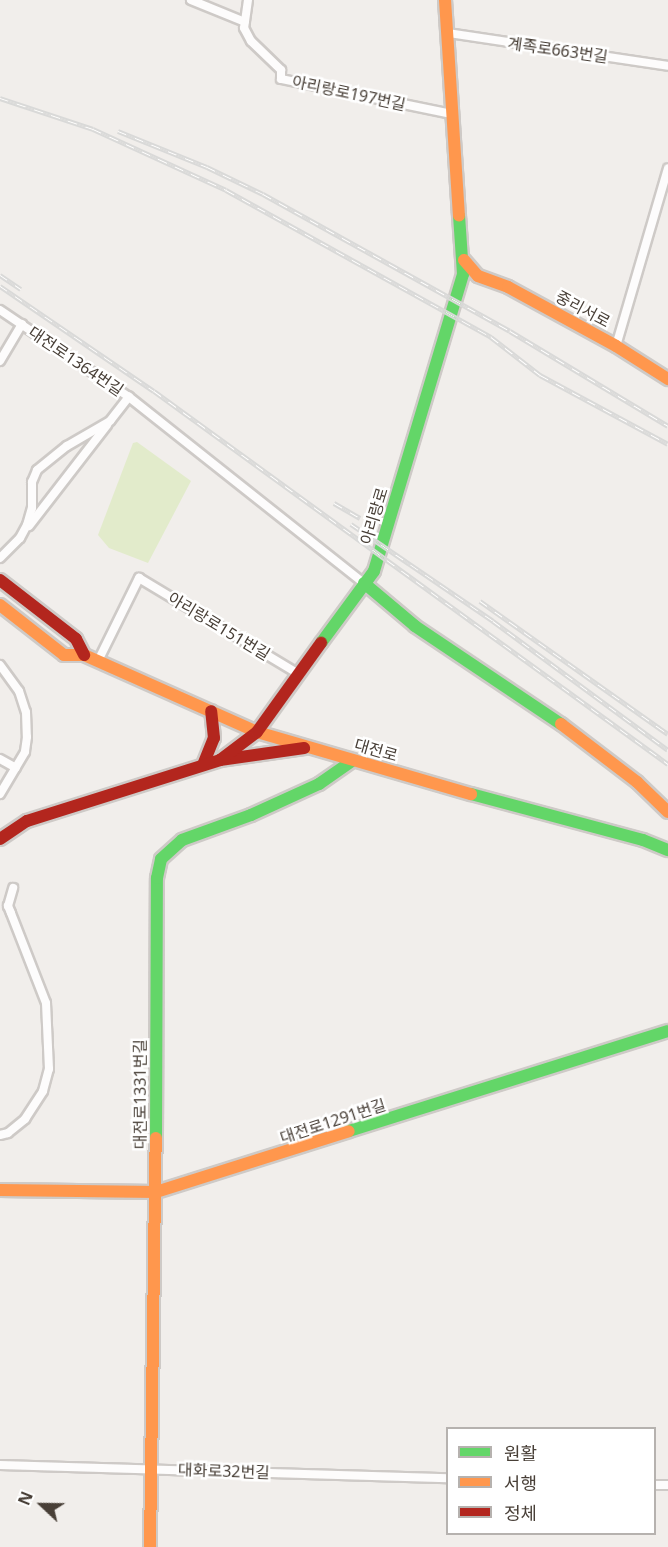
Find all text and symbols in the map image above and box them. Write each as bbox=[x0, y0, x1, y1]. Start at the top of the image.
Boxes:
street label: 계족로663번길 bbox=[507, 33, 609, 67]
street label: 아리랑로197번길 bbox=[290, 72, 408, 114]
street label: 중리서로 bbox=[552, 287, 614, 331]
street label: 대전로1364번길 bbox=[25, 322, 127, 400]
street label: 아리랑로 bbox=[356, 485, 392, 547]
street label: 아리랑로151번길 bbox=[164, 588, 274, 664]
street label: 대전로 bbox=[352, 735, 400, 765]
street label: 대전로1331번길 bbox=[130, 1039, 150, 1149]
street label: 대전로1291번길 bbox=[278, 1095, 388, 1147]
legend bbox=[446, 1427, 656, 1535]
text: 원활 bbox=[504, 1441, 537, 1465]
street label: 대화로32번길 bbox=[178, 1460, 270, 1482]
text: 서행 bbox=[504, 1471, 537, 1495]
north arrow bbox=[12, 1475, 72, 1535]
text: N bbox=[13, 1488, 38, 1508]
text: 정체 bbox=[504, 1501, 537, 1525]

